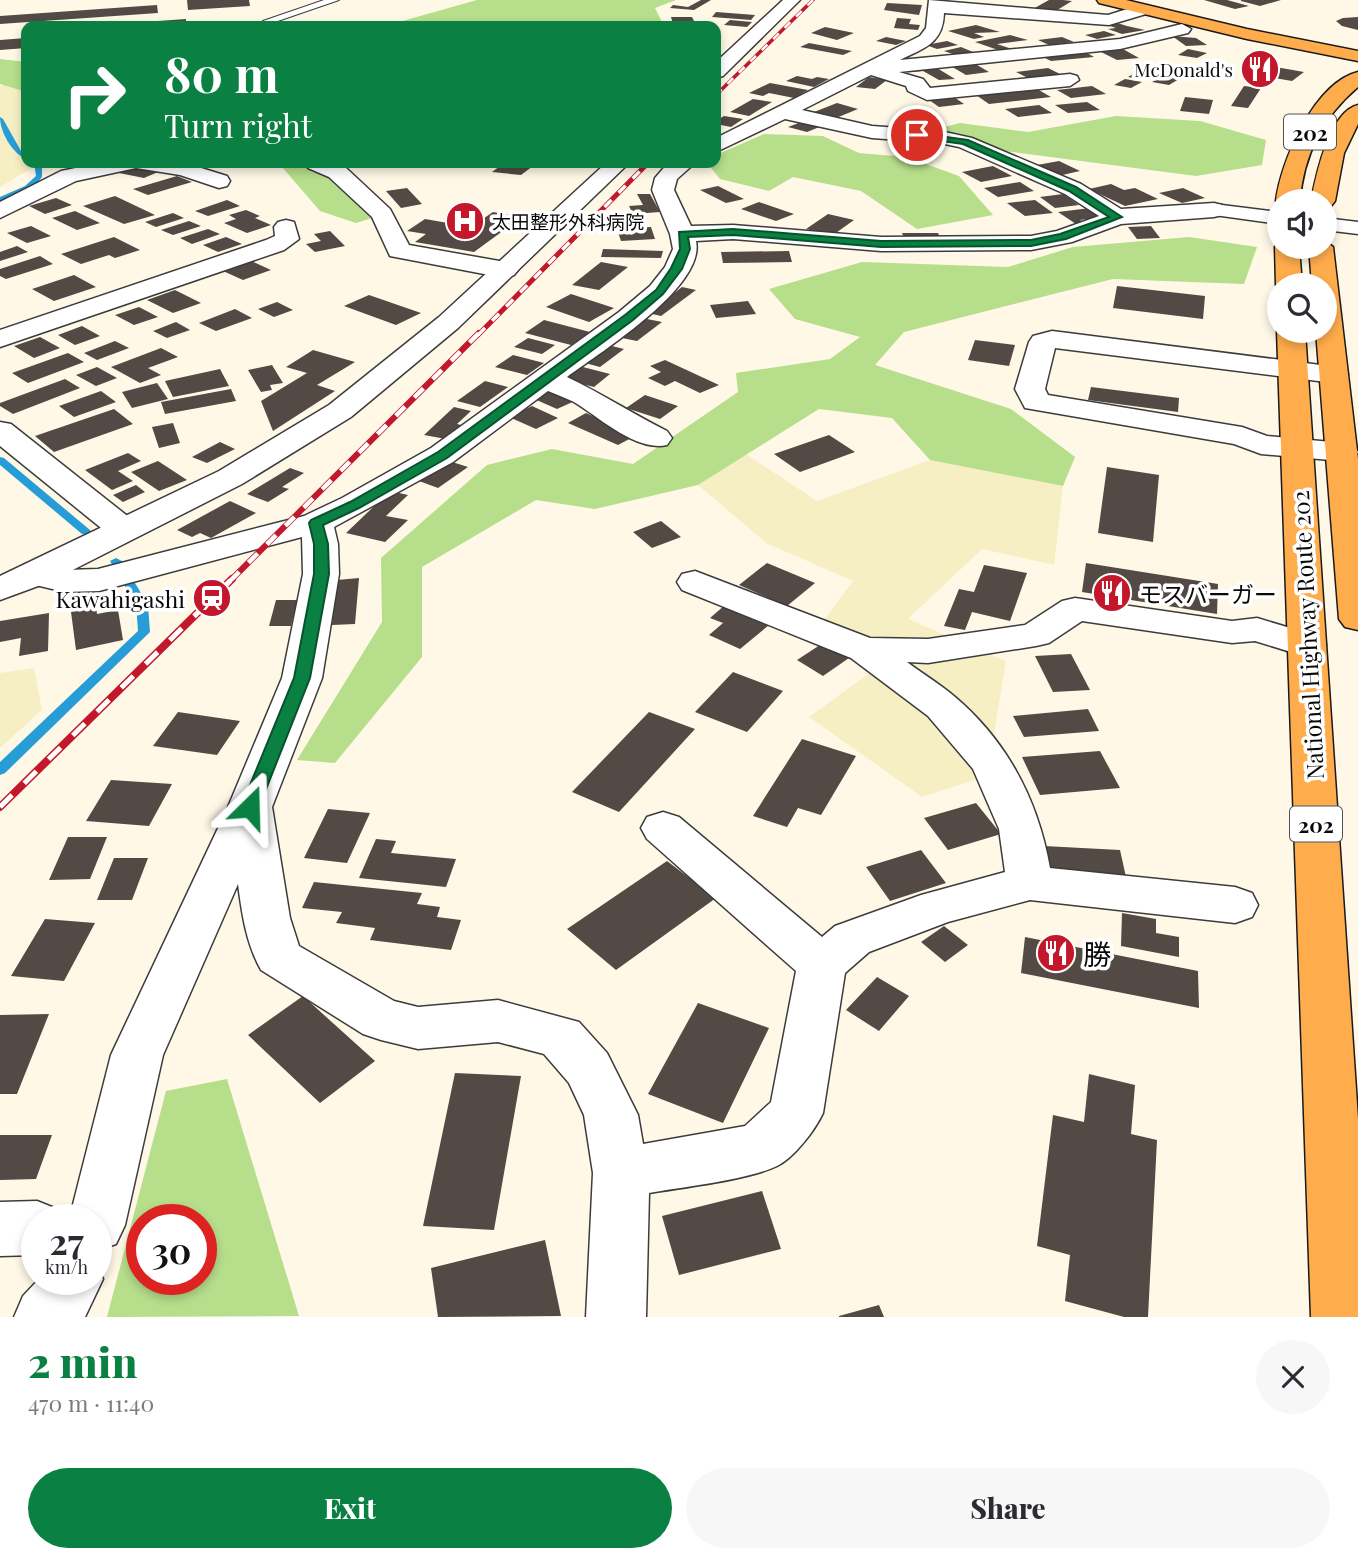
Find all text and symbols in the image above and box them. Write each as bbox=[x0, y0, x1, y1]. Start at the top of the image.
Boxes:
text: 80 m bbox=[164, 40, 279, 105]
restaurant icon: McDonald's bbox=[1239, 48, 1281, 90]
icon: right bbox=[49, 49, 140, 140]
place label: McDonald's bbox=[1134, 56, 1233, 82]
text: Turn right bbox=[164, 103, 312, 146]
pin bbox=[887, 105, 947, 165]
road number: 202 bbox=[1284, 114, 1336, 150]
icon: arrive bbox=[898, 116, 936, 154]
map controls bbox=[1267, 189, 1337, 343]
button: sound bbox=[1267, 189, 1337, 259]
hospital icon: 太田整形外科病院 bbox=[444, 200, 486, 242]
place label: 太田整形外科病院 bbox=[492, 208, 644, 234]
button: search bbox=[1267, 273, 1337, 343]
street label: National Highway Route 202 bbox=[1284, 490, 1330, 780]
restaurant icon: モスバーガー bbox=[1091, 572, 1133, 614]
station icon: Kawahigashi bbox=[191, 577, 233, 619]
place label: モスバーガー bbox=[1139, 578, 1277, 609]
place label: Kawahigashi bbox=[55, 583, 185, 614]
position arrow bbox=[213, 770, 287, 844]
road number: 202 bbox=[1290, 806, 1342, 842]
restaurant icon: 勝 bbox=[1035, 932, 1077, 974]
place label: 勝 bbox=[1083, 935, 1111, 972]
speed limit sign: 30 bbox=[126, 1204, 217, 1295]
text: 27 bbox=[49, 1217, 84, 1264]
text: km/h bbox=[45, 1255, 88, 1279]
text: 2 min bbox=[28, 1333, 137, 1389]
button: close bbox=[1256, 1340, 1330, 1414]
text: 470 m · 11:40 bbox=[28, 1387, 154, 1418]
button: Exit bbox=[28, 1468, 672, 1548]
button: Share bbox=[686, 1468, 1330, 1548]

